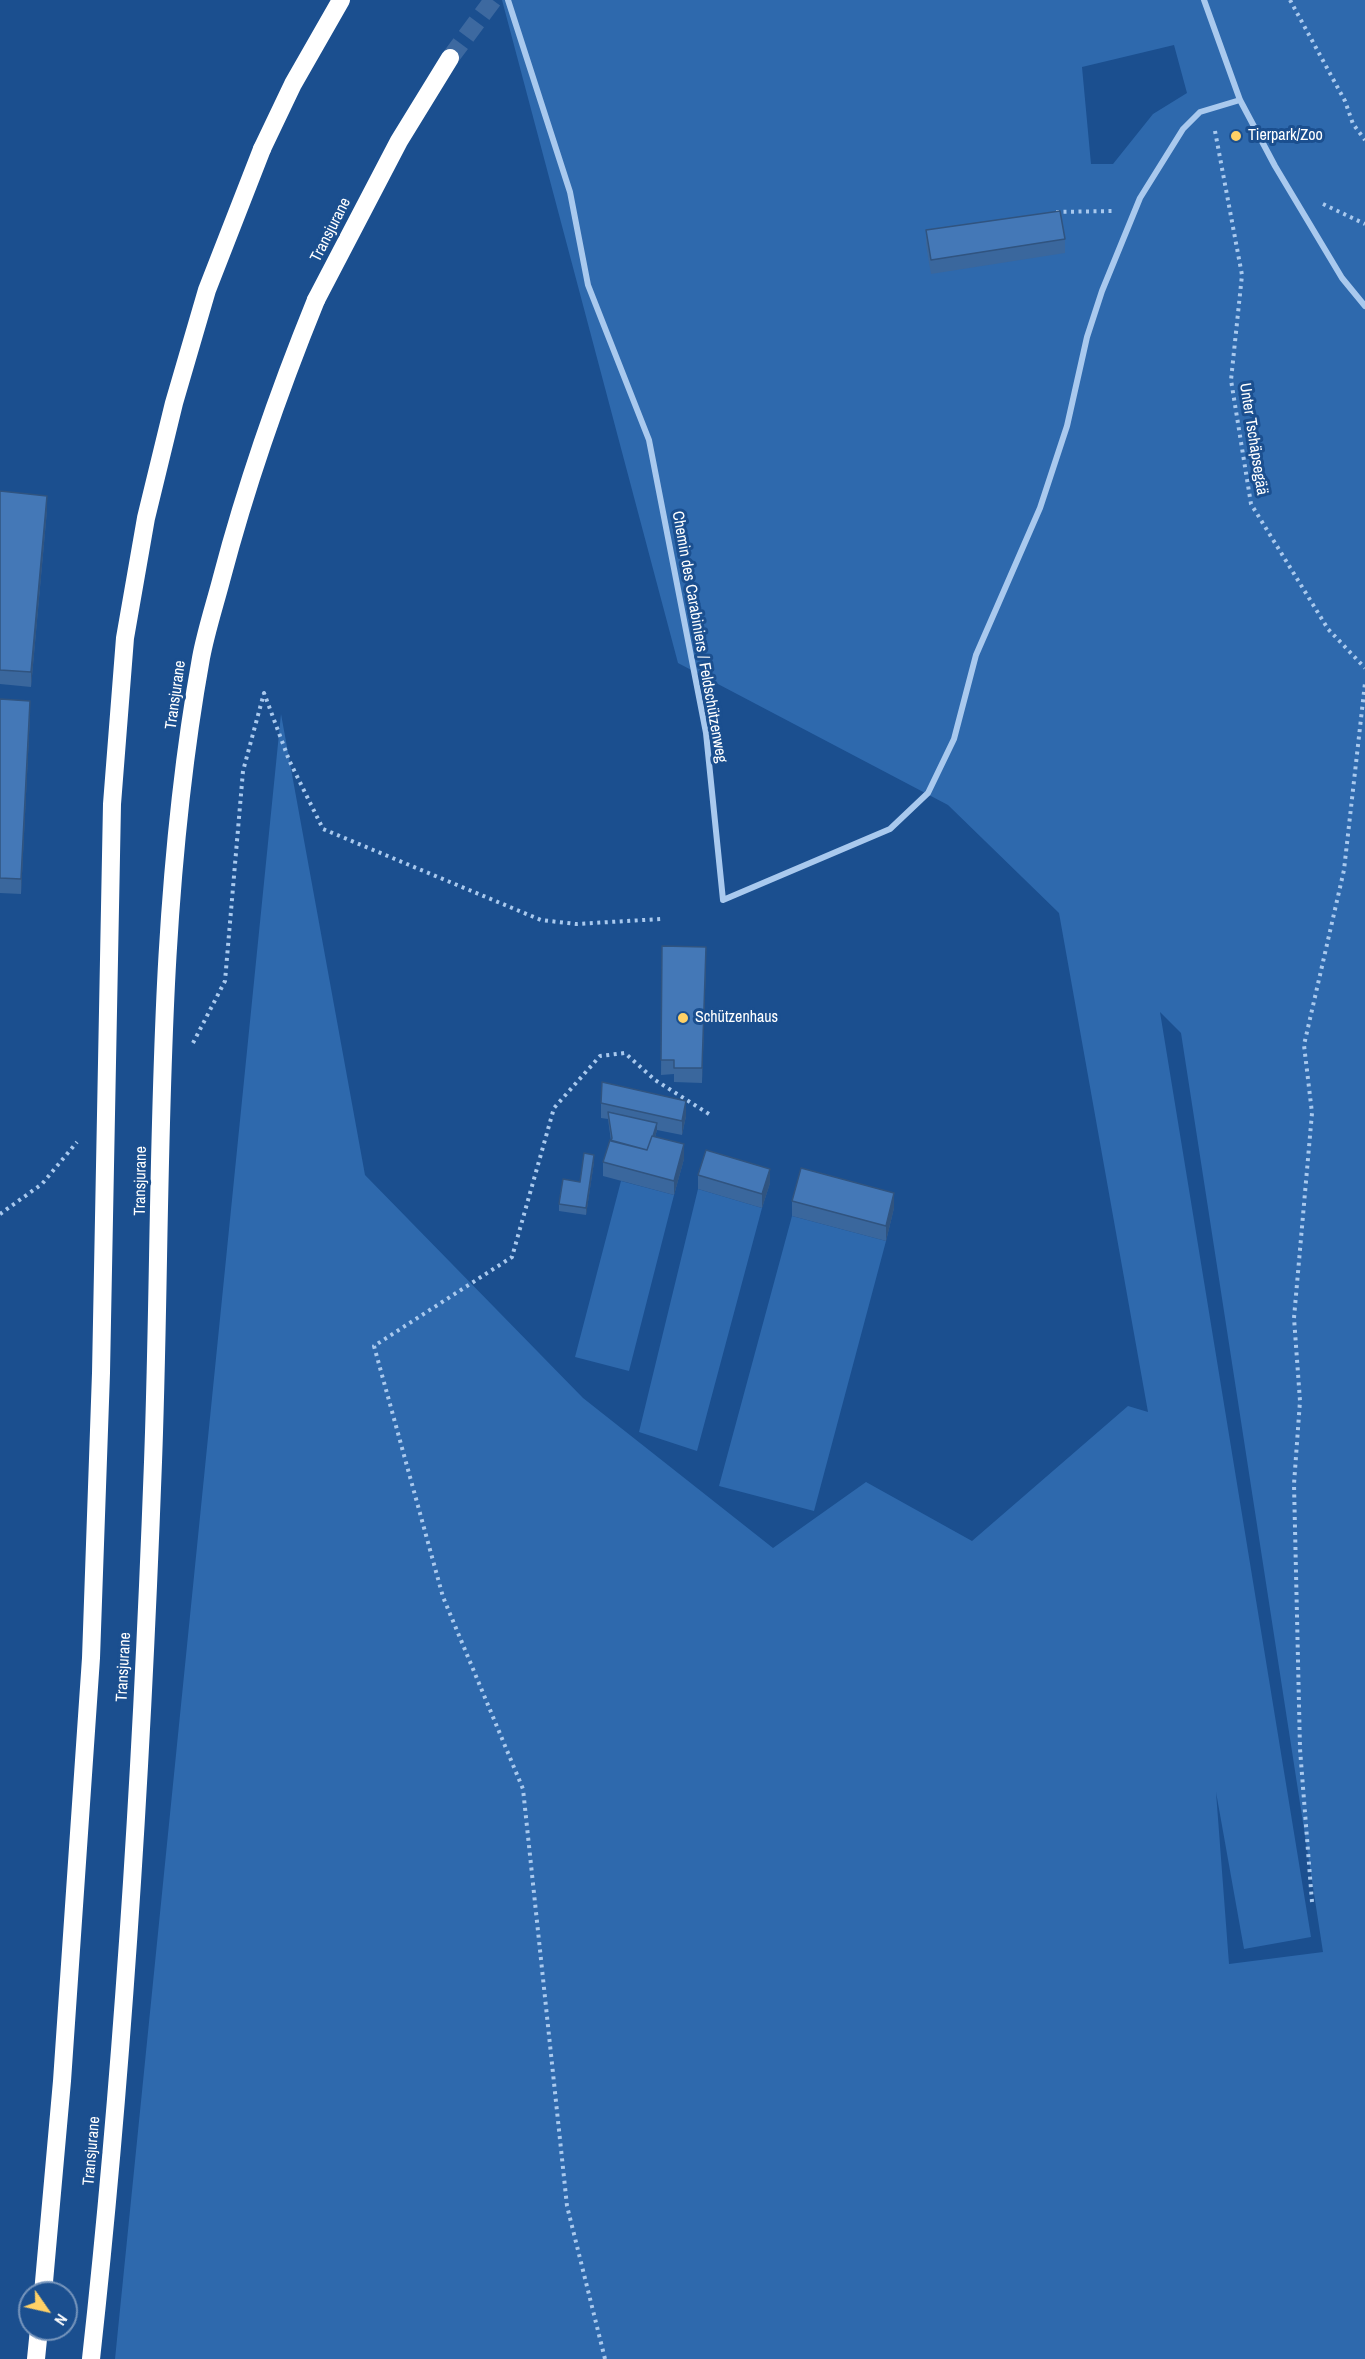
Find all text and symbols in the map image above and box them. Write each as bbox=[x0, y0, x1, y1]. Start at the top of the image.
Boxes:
place label: Tierpark/Zoo bbox=[1248, 126, 1323, 146]
marker: Tierpark/Zoo bbox=[1229, 129, 1243, 143]
street label: Transjurane bbox=[307, 195, 355, 265]
street label: Unter Tschäpsegää bbox=[1235, 382, 1271, 496]
street label: Chemin des Carabiniers / Feldschützenweg bbox=[667, 510, 731, 764]
street label: Transjurane bbox=[162, 659, 190, 731]
place label: Schützenhaus bbox=[695, 1008, 778, 1028]
marker: Schützenhaus bbox=[676, 1011, 690, 1025]
street label: Transjurane bbox=[131, 1146, 151, 1216]
street label: Transjurane bbox=[113, 1632, 135, 1702]
street label: Transjurane bbox=[79, 2116, 105, 2186]
north arrow bbox=[18, 2281, 78, 2341]
text: N bbox=[49, 2310, 73, 2330]

